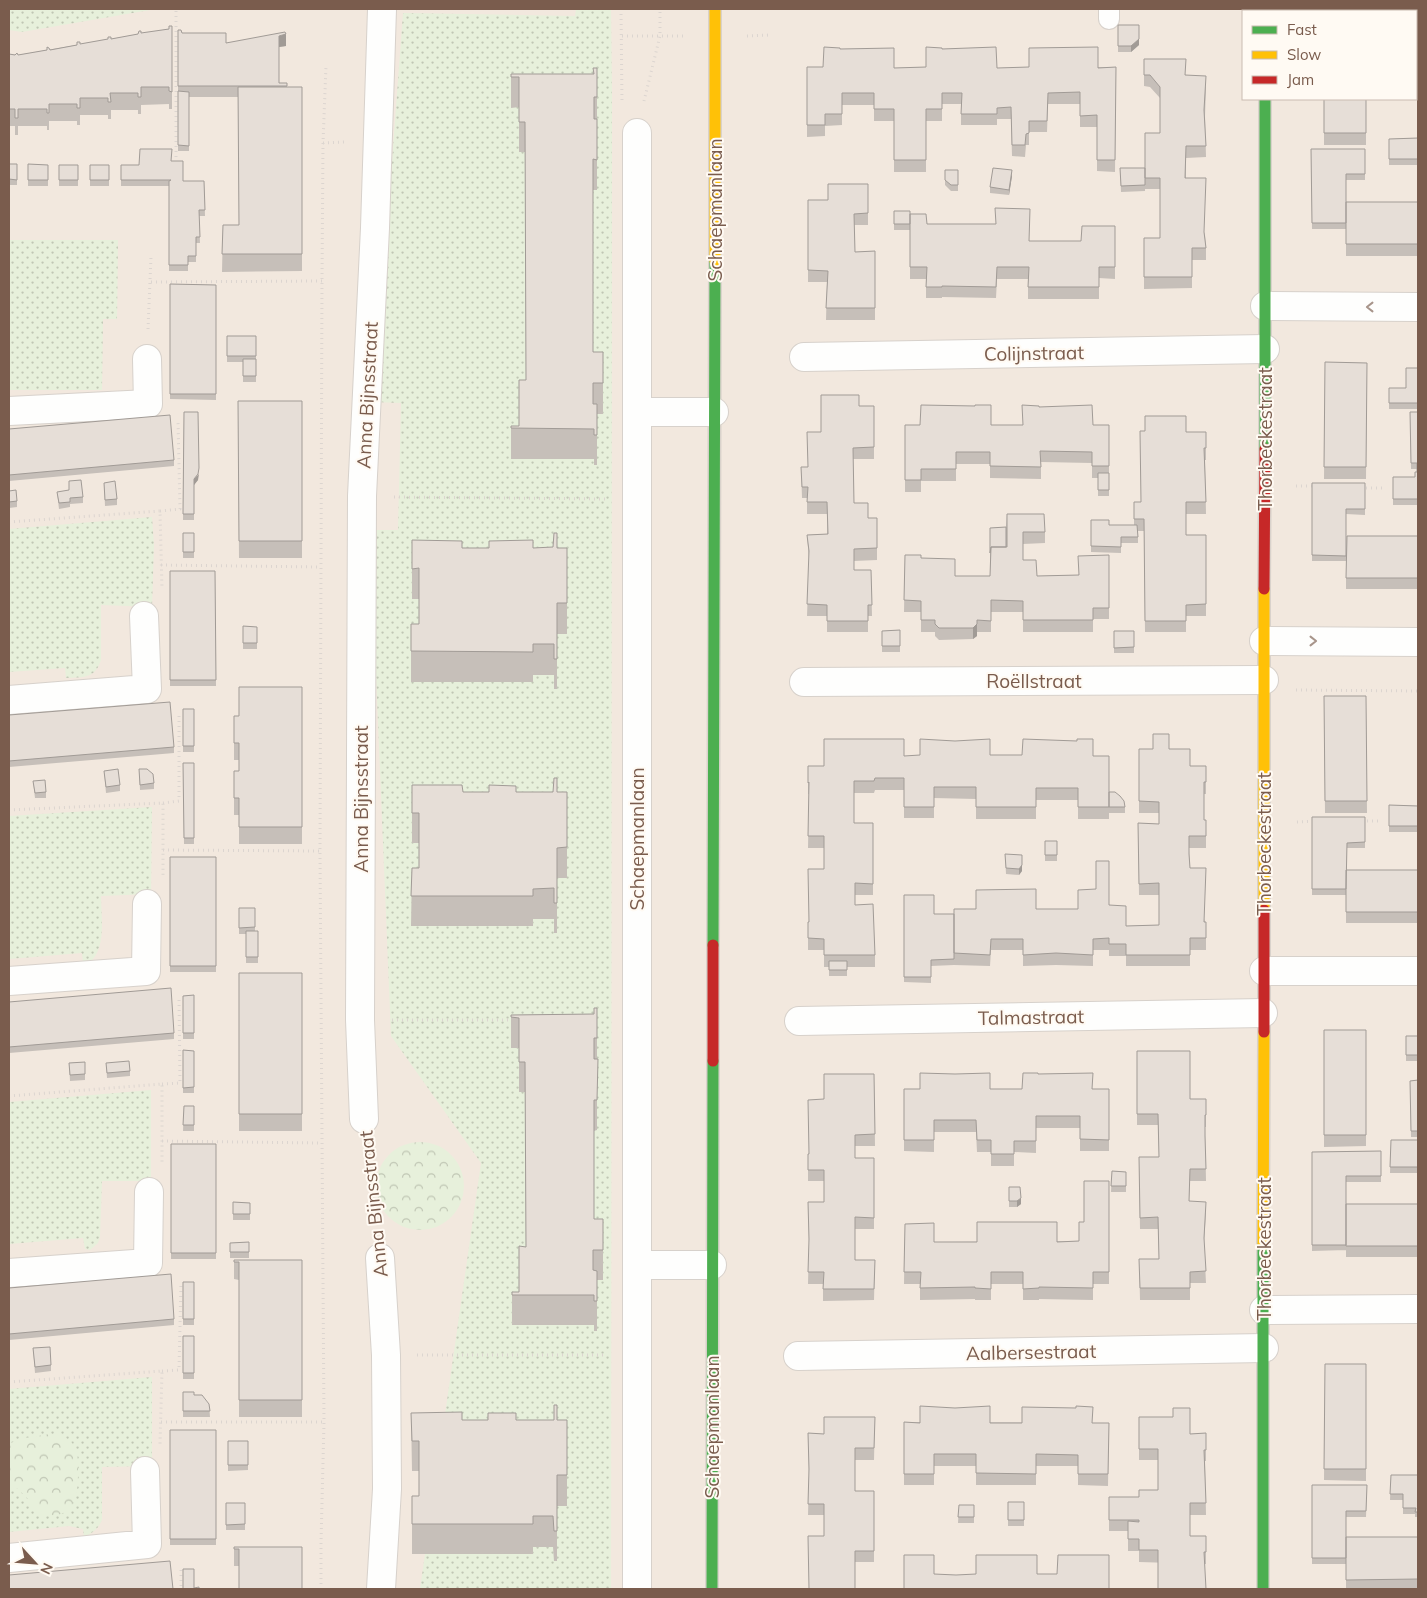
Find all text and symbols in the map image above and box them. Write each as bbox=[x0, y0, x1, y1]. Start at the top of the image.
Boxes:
legend bbox=[1242, 10, 1417, 100]
text: Fast bbox=[1287, 20, 1317, 39]
text: Slow bbox=[1287, 45, 1321, 64]
text: Jam bbox=[1287, 70, 1314, 89]
street label: Schaepmanlaan bbox=[703, 138, 727, 282]
one-way arrow bbox=[1365, 301, 1373, 312]
street label: Anna Bijnsstraat bbox=[351, 320, 383, 469]
street label: Colijnstraat bbox=[984, 340, 1085, 366]
street label: Thorbeckestraat bbox=[1253, 367, 1277, 511]
one-way arrow bbox=[1310, 636, 1317, 646]
street label: Roëllstraat bbox=[986, 669, 1082, 693]
street label: Anna Bijnsstraat bbox=[349, 725, 373, 873]
street label: Schaepmanlaan bbox=[625, 767, 649, 911]
street label: Thorbeckestraat bbox=[1252, 772, 1276, 916]
street label: Talmastraat bbox=[978, 1004, 1085, 1030]
street label: Anna Bijnsstraat bbox=[353, 1129, 393, 1279]
street label: Thorbeckestraat bbox=[1252, 1177, 1276, 1321]
street label: Aalbersestraat bbox=[966, 1339, 1097, 1365]
street label: Schaepmanlaan bbox=[700, 1355, 724, 1499]
north arrow bbox=[10, 1538, 60, 1588]
text: N bbox=[36, 1560, 57, 1577]

